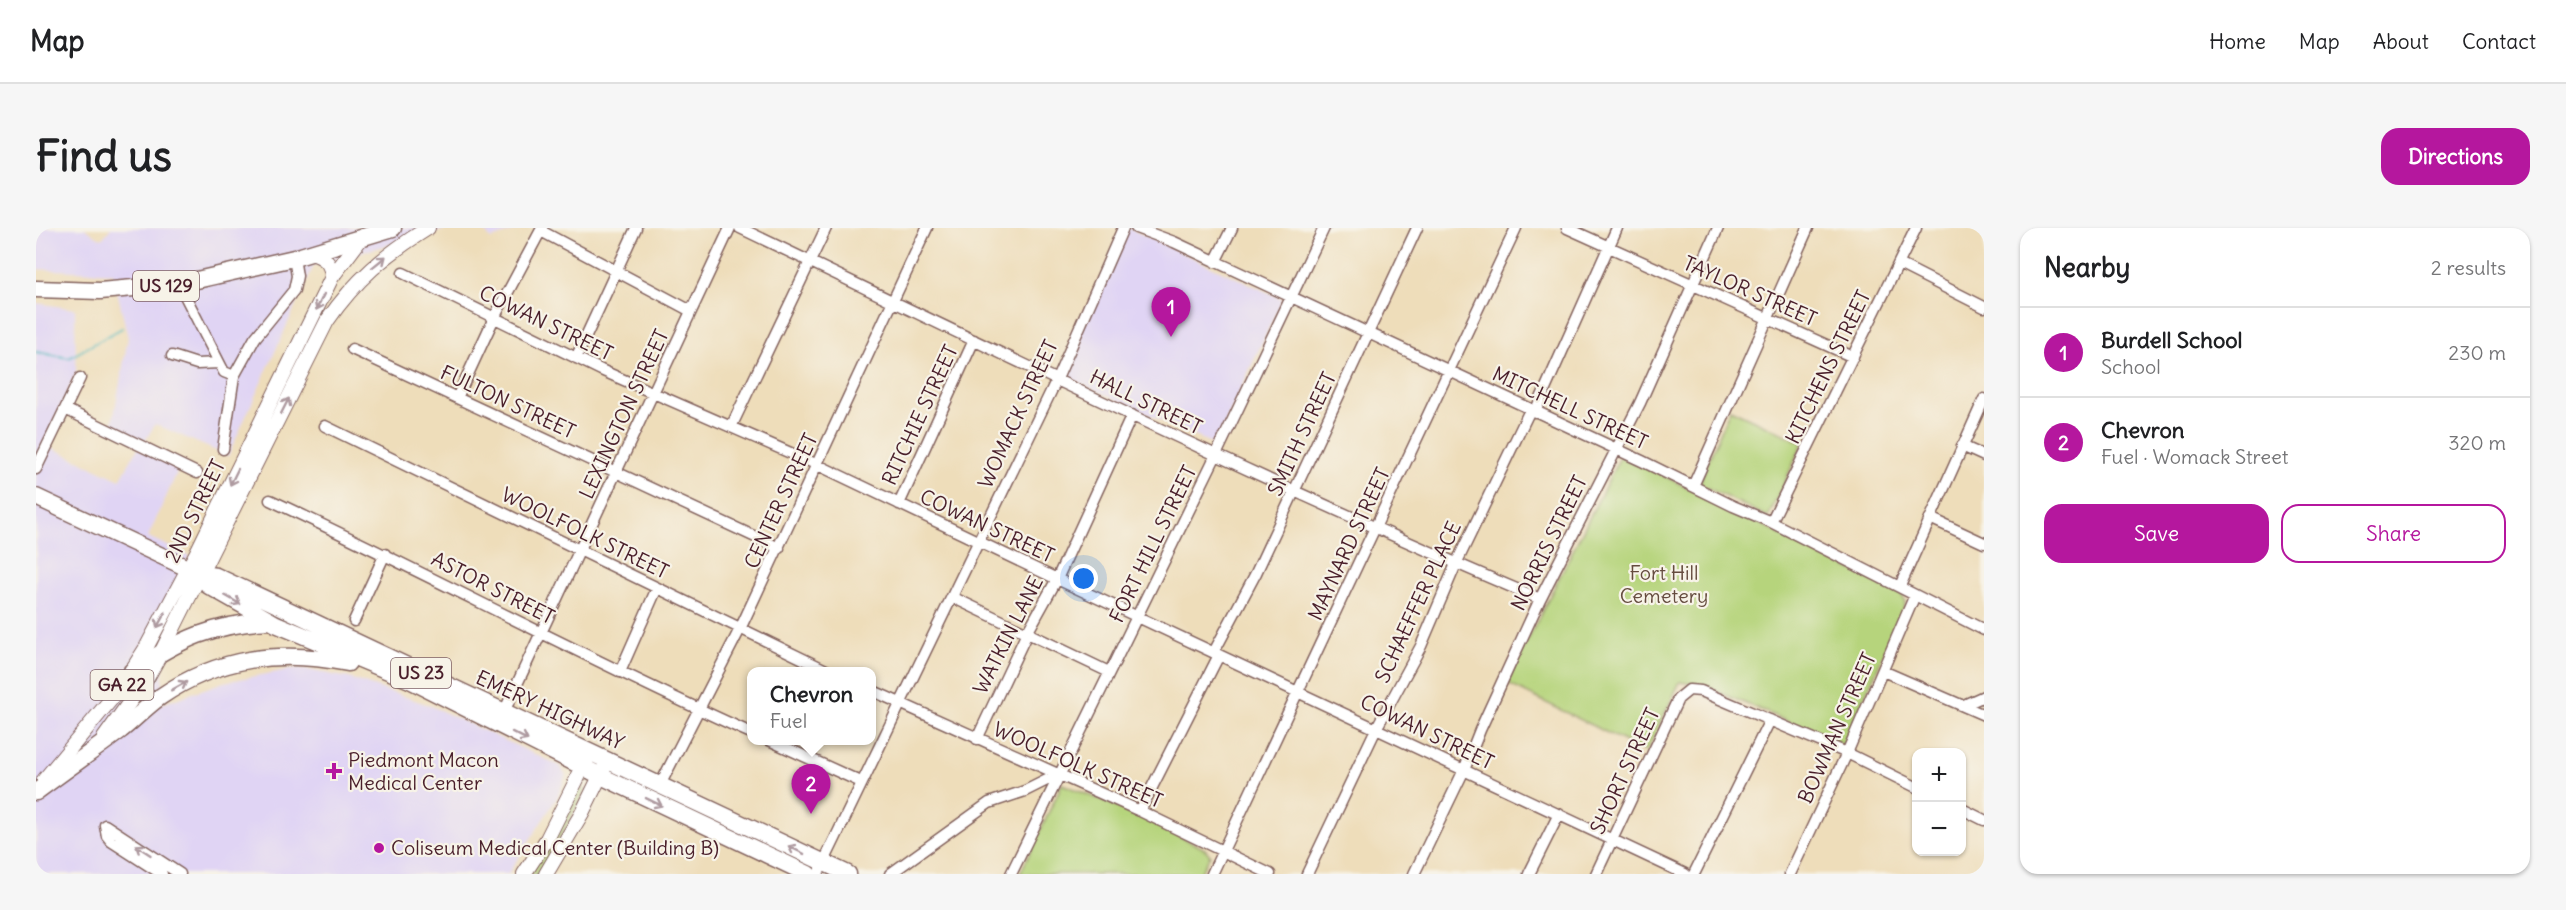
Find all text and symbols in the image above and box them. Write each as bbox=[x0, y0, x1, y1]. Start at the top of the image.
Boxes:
text: Map bbox=[30, 23, 84, 59]
text: Home bbox=[2209, 28, 2266, 55]
text: Map bbox=[2299, 28, 2340, 55]
text: About bbox=[2373, 28, 2429, 55]
text: Contact bbox=[2462, 28, 2536, 55]
button: Directions bbox=[2381, 128, 2530, 185]
text: Find us bbox=[36, 130, 172, 182]
street label: TAYLOR STREET bbox=[1679, 250, 1821, 331]
text: Nearby bbox=[2044, 251, 2130, 284]
one-way arrow bbox=[371, 255, 387, 268]
text: 2 results bbox=[2431, 255, 2506, 280]
road number: US 129 bbox=[133, 271, 199, 301]
street label: COWAN STREET bbox=[475, 279, 617, 366]
street label: KITCHENS STREET bbox=[1780, 286, 1876, 448]
pin: 1 bbox=[1152, 288, 1190, 337]
one-way arrow bbox=[313, 293, 325, 311]
street label: LEXINGTON STREET bbox=[573, 325, 674, 503]
text: Burdell School bbox=[2101, 326, 2243, 354]
street label: WOMACK STREET bbox=[972, 335, 1063, 492]
text: 1 bbox=[2060, 340, 2067, 365]
text: 230 m bbox=[2448, 340, 2506, 365]
street label: RITCHIE STREET bbox=[876, 341, 963, 489]
text: School bbox=[2101, 354, 2161, 379]
street label: FULTON STREET bbox=[437, 359, 580, 444]
street label: MITCHELL STREET bbox=[1489, 361, 1652, 455]
street label: HALL STREET bbox=[1086, 364, 1206, 440]
street label: SMITH STREET bbox=[1262, 368, 1341, 500]
one-way arrow bbox=[280, 397, 291, 415]
text: Chevron bbox=[2101, 416, 2185, 444]
street label: CENTER STREET bbox=[738, 429, 823, 572]
text: 2 bbox=[2058, 430, 2069, 455]
text: 320 m bbox=[2448, 430, 2506, 455]
text: Fuel · Womack Street bbox=[2101, 444, 2288, 469]
street label: 2ND STREET bbox=[159, 455, 230, 567]
street label: FORT HILL STREET bbox=[1104, 461, 1201, 627]
street label: MAYNARD STREET bbox=[1302, 463, 1395, 624]
one-way arrow bbox=[227, 468, 239, 486]
street label: NORRIS STREET bbox=[1505, 471, 1592, 615]
street label: WOOLFOLK STREET bbox=[498, 481, 673, 584]
street label: COWAN STREET bbox=[916, 483, 1058, 568]
button: Save bbox=[2044, 504, 2269, 563]
button: Share bbox=[2281, 504, 2506, 563]
street label: SCHAEFFER PLACE bbox=[1369, 517, 1466, 687]
street label: ASTOR STREET bbox=[427, 546, 559, 629]
park label: Fort Hill Cemetery bbox=[1620, 560, 1708, 608]
your location bbox=[1069, 564, 1098, 593]
street label: WATKIN LANE bbox=[967, 572, 1048, 698]
one-way arrow bbox=[224, 594, 241, 606]
one-way arrow bbox=[155, 612, 167, 629]
street label: BOWMAN STREET bbox=[1792, 648, 1881, 807]
road number: US 23 bbox=[391, 658, 451, 688]
street label: EMERY HIGHWAY bbox=[472, 664, 628, 755]
popup bbox=[747, 667, 876, 745]
road number: GA 22 bbox=[90, 670, 154, 700]
one-way arrow bbox=[170, 680, 188, 691]
text: Chevron bbox=[770, 680, 853, 708]
street label: COWAN STREET bbox=[1356, 688, 1498, 775]
street label: SHORT STREET bbox=[1584, 704, 1665, 838]
text: Fuel bbox=[770, 708, 807, 733]
street label: WOOLFOLK STREET bbox=[990, 716, 1167, 813]
one-way arrow bbox=[511, 730, 528, 742]
place label: Piedmont Macon Medical Center bbox=[348, 747, 499, 795]
map controls bbox=[1912, 748, 1966, 856]
button: + bbox=[1912, 748, 1966, 802]
marker: Piedmont Macon Medical Center bbox=[325, 762, 343, 780]
pin: 2 bbox=[792, 764, 830, 814]
one-way arrow bbox=[645, 796, 663, 808]
button: − bbox=[1912, 802, 1966, 856]
place label: Coliseum Medical Center (Building B) bbox=[391, 835, 719, 860]
marker: Coliseum Medical Center (Building B) bbox=[372, 841, 386, 855]
one-way arrow bbox=[135, 843, 152, 855]
one-way arrow bbox=[788, 843, 806, 855]

